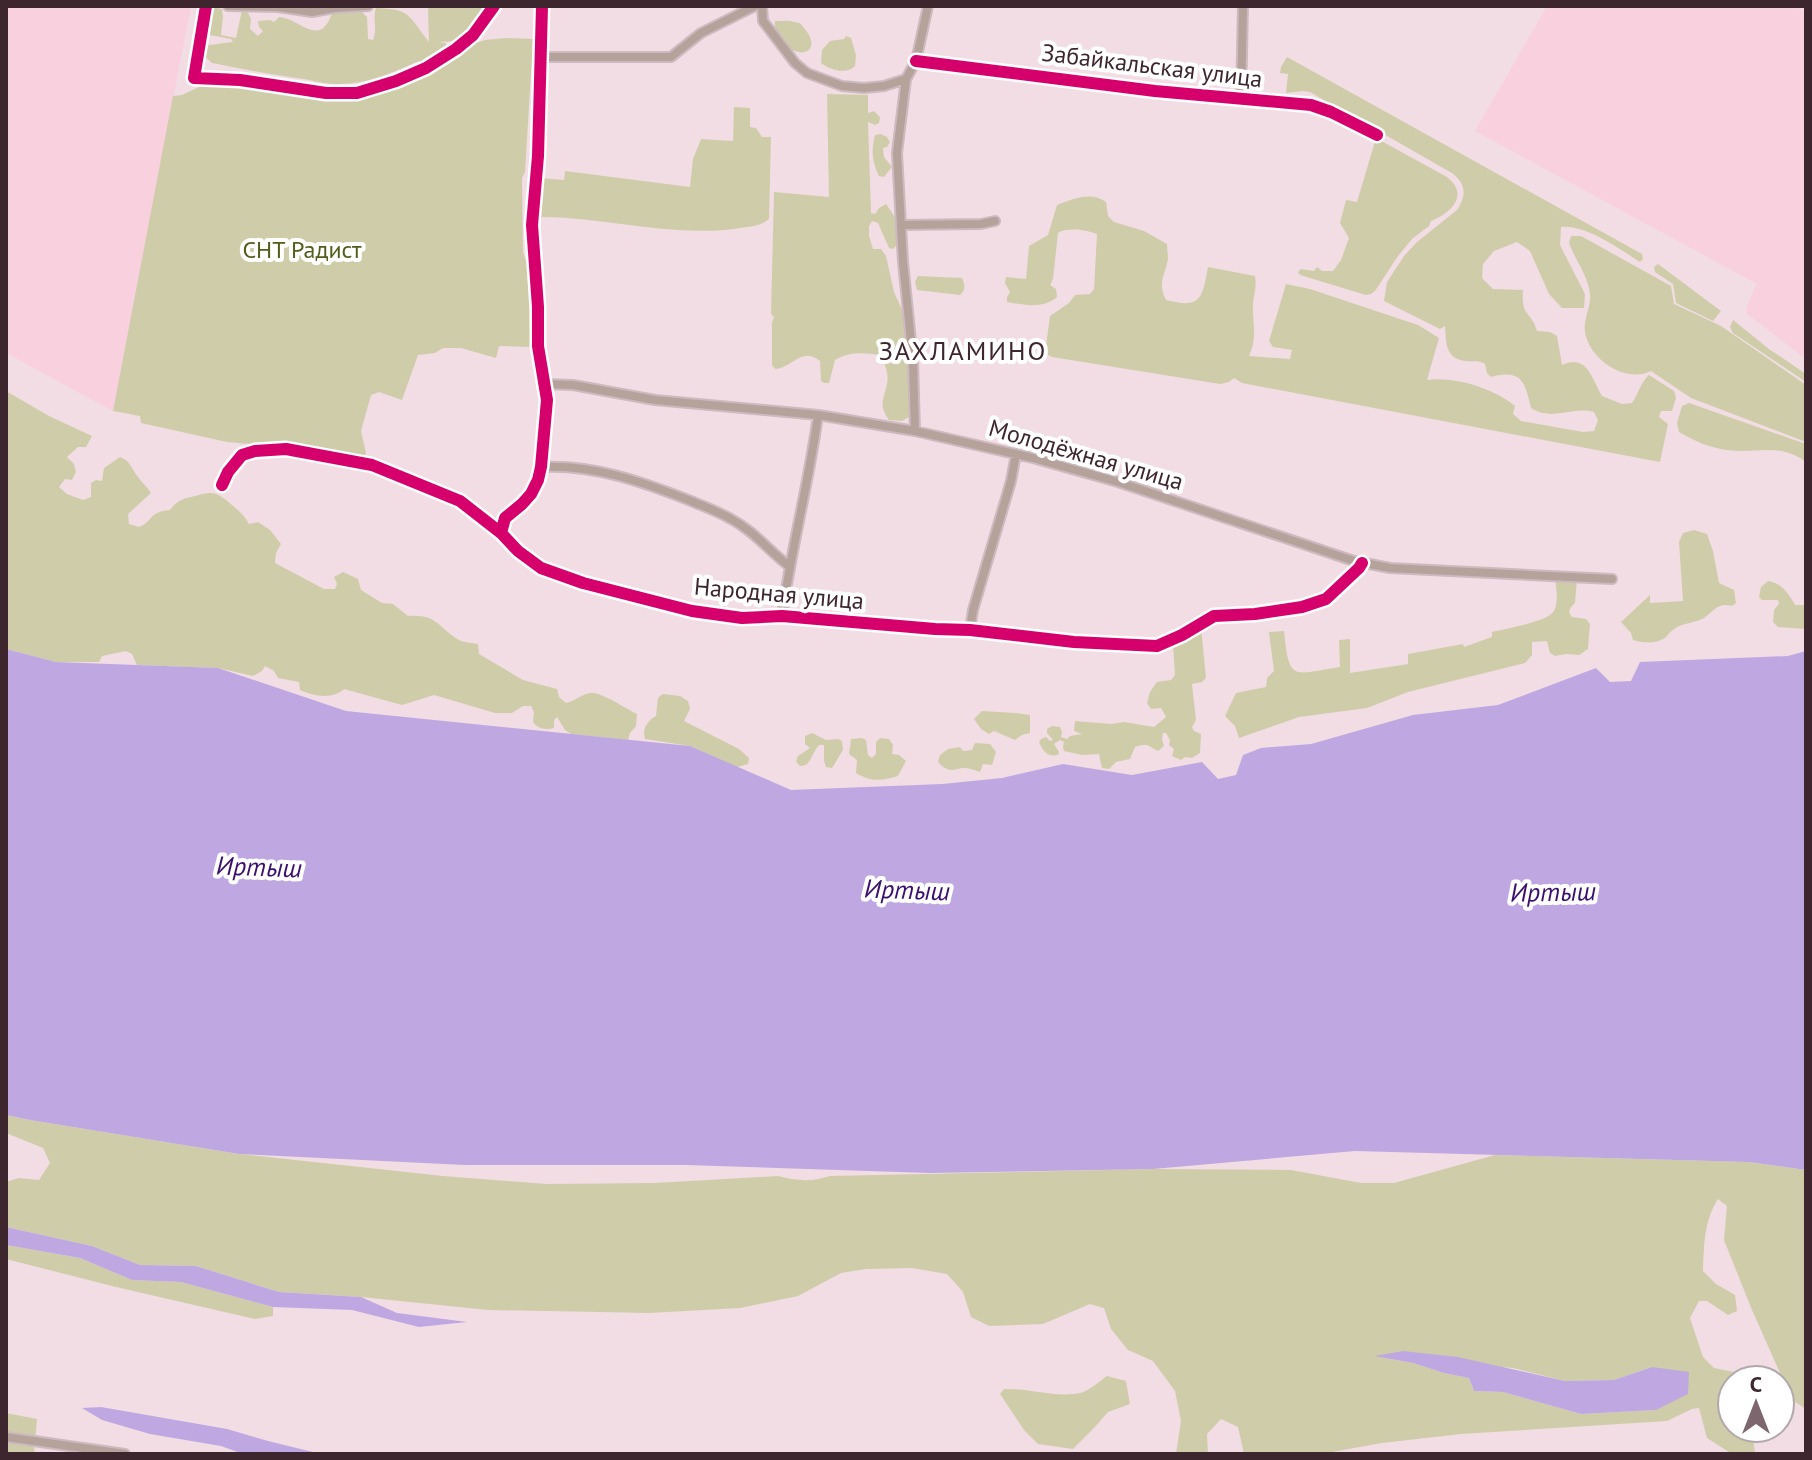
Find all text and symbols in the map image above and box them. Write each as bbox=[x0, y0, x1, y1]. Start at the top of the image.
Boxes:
street label: Забайкальская улица bbox=[1040, 37, 1264, 94]
park label: СНТ Радист bbox=[242, 234, 362, 265]
district label: ЗАХЛАМИНО bbox=[879, 334, 1047, 367]
street label: Молодёжная улица bbox=[985, 412, 1187, 497]
street label: Народная улица bbox=[693, 571, 865, 616]
water label: Иртыш bbox=[216, 849, 302, 884]
water label: Иртыш bbox=[864, 872, 950, 907]
water label: Иртыш bbox=[1510, 874, 1596, 909]
north arrow bbox=[1716, 1364, 1796, 1444]
text: С bbox=[1750, 1370, 1762, 1398]

